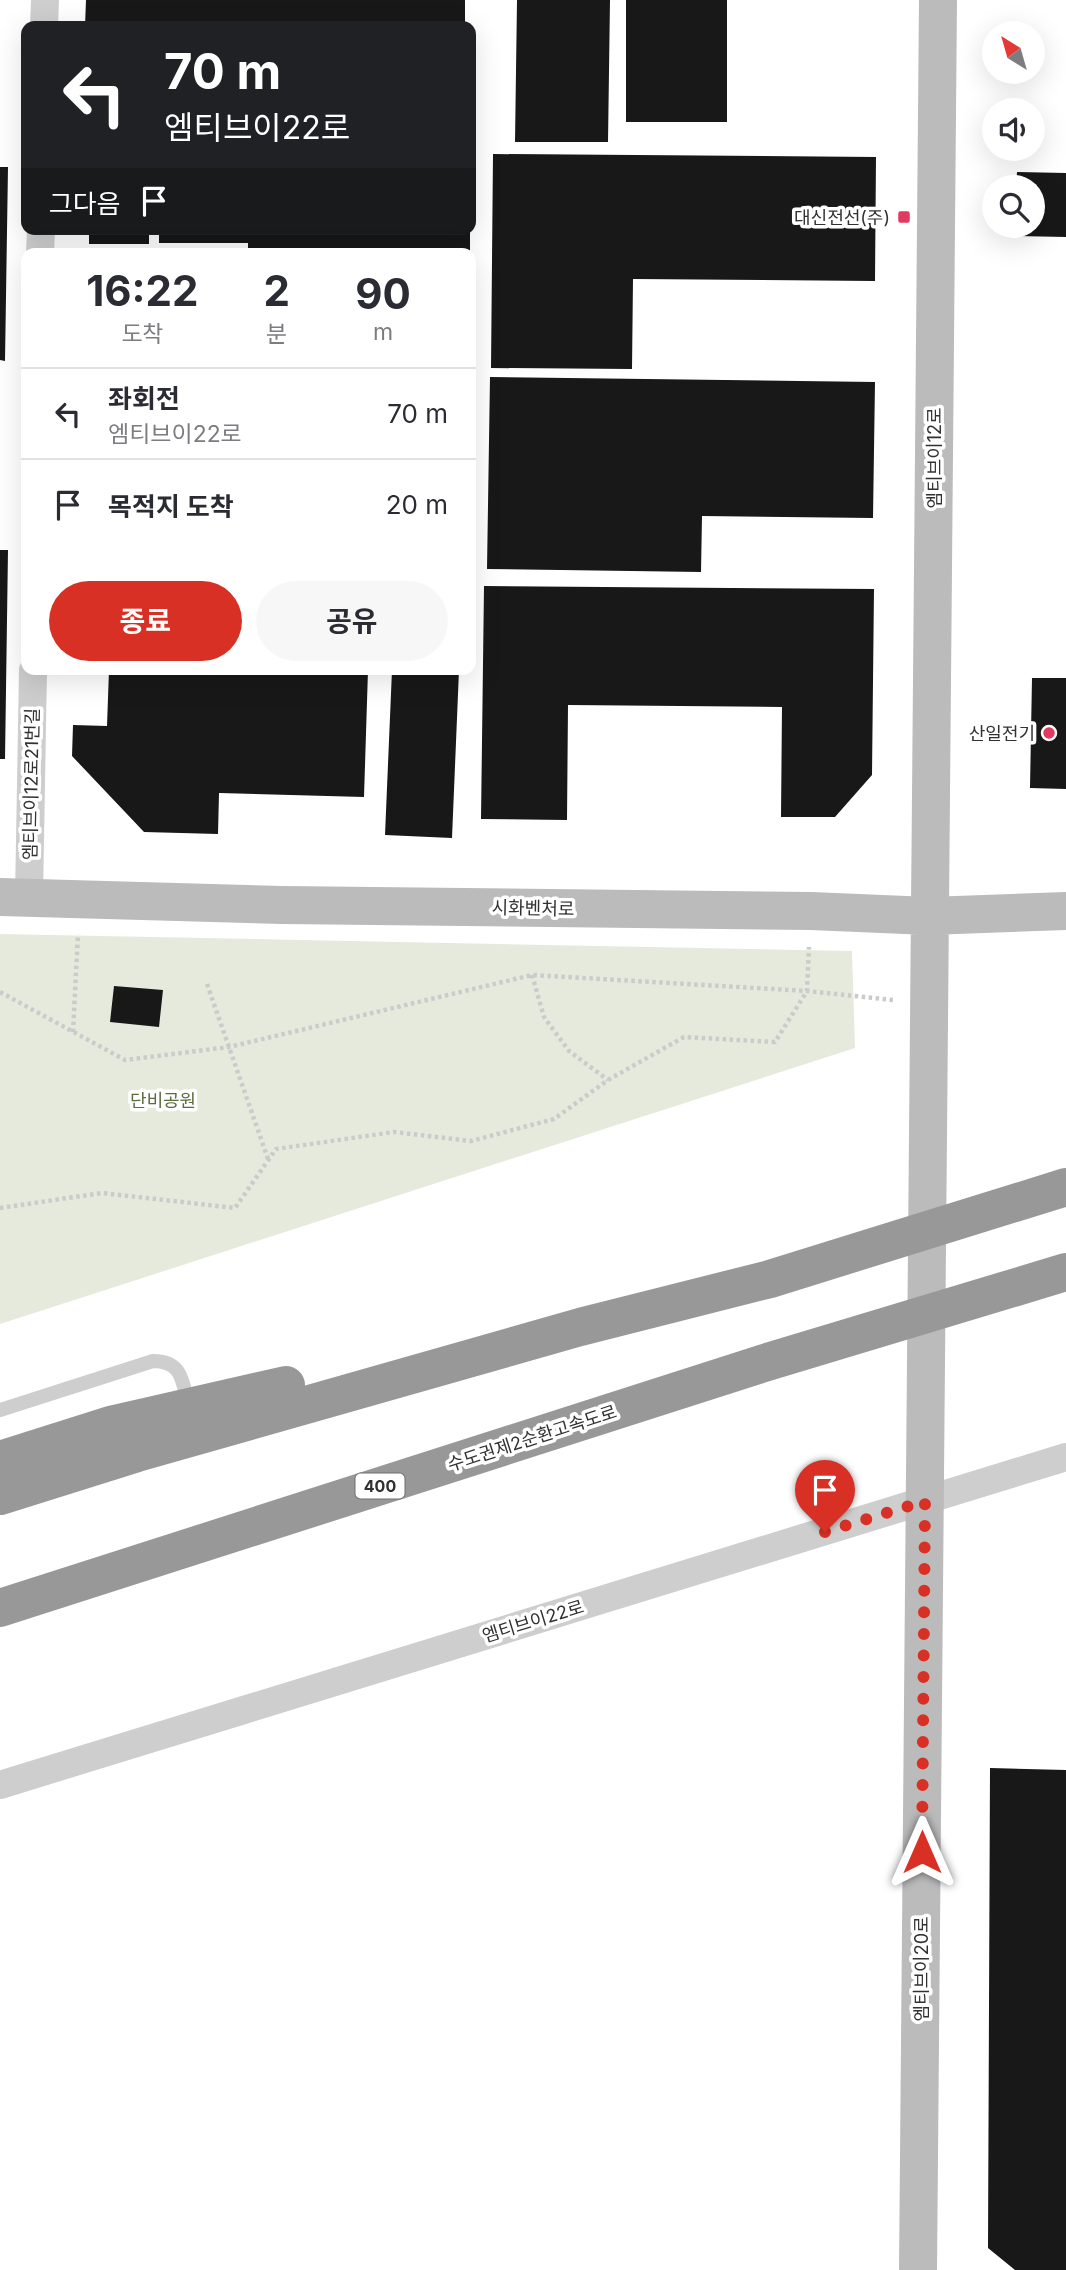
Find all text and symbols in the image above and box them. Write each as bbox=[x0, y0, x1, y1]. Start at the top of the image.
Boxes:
north arrow bbox=[982, 21, 1045, 84]
map controls bbox=[982, 21, 1045, 238]
text: 70 m bbox=[164, 42, 281, 101]
icon: left bbox=[49, 49, 140, 140]
button: sound bbox=[982, 98, 1045, 161]
text: 엠티브이22로 bbox=[164, 108, 350, 147]
button: search bbox=[982, 175, 1045, 238]
icon: arrive bbox=[135, 182, 173, 220]
text: 그다음 bbox=[49, 188, 121, 219]
place label: 대신전선(주) bbox=[794, 207, 890, 228]
marker: 대신전선(주) bbox=[896, 209, 912, 225]
text: 16:22 bbox=[86, 265, 198, 316]
text: 2 bbox=[264, 265, 290, 316]
text: 90 bbox=[355, 268, 411, 319]
text: m bbox=[373, 318, 393, 346]
text: 도착 bbox=[121, 320, 163, 348]
text: 분 bbox=[266, 320, 287, 348]
text: 좌회전 bbox=[108, 383, 180, 414]
icon: left bbox=[49, 395, 87, 433]
text: 70 m bbox=[387, 398, 448, 429]
street label: 엠티브이12로 bbox=[924, 407, 945, 509]
text: 엠티브이22로 bbox=[108, 420, 242, 448]
icon: arrive bbox=[49, 486, 87, 524]
text: 20 m bbox=[386, 489, 448, 520]
text: 목적지 도착 bbox=[108, 491, 234, 522]
button: 종료 bbox=[49, 581, 242, 661]
button: 공유 bbox=[256, 581, 448, 661]
street label: 엠티브이12로21번길 bbox=[19, 708, 43, 860]
place label: 산일전기 bbox=[969, 723, 1035, 744]
marker: 산일전기 bbox=[1041, 725, 1057, 741]
street label: 시화벤처로 bbox=[491, 897, 575, 919]
park label: 단비공원 bbox=[130, 1090, 196, 1111]
street label: 수도권제2순환고속도로 bbox=[445, 1401, 619, 1475]
pin bbox=[795, 1460, 855, 1532]
icon: arrive bbox=[806, 1471, 844, 1509]
road number: 400 bbox=[356, 1474, 404, 1498]
street label: 엠티브이22로 bbox=[480, 1596, 586, 1646]
position arrow bbox=[885, 1815, 959, 1889]
street label: 엠티브이20로 bbox=[911, 1916, 932, 2022]

